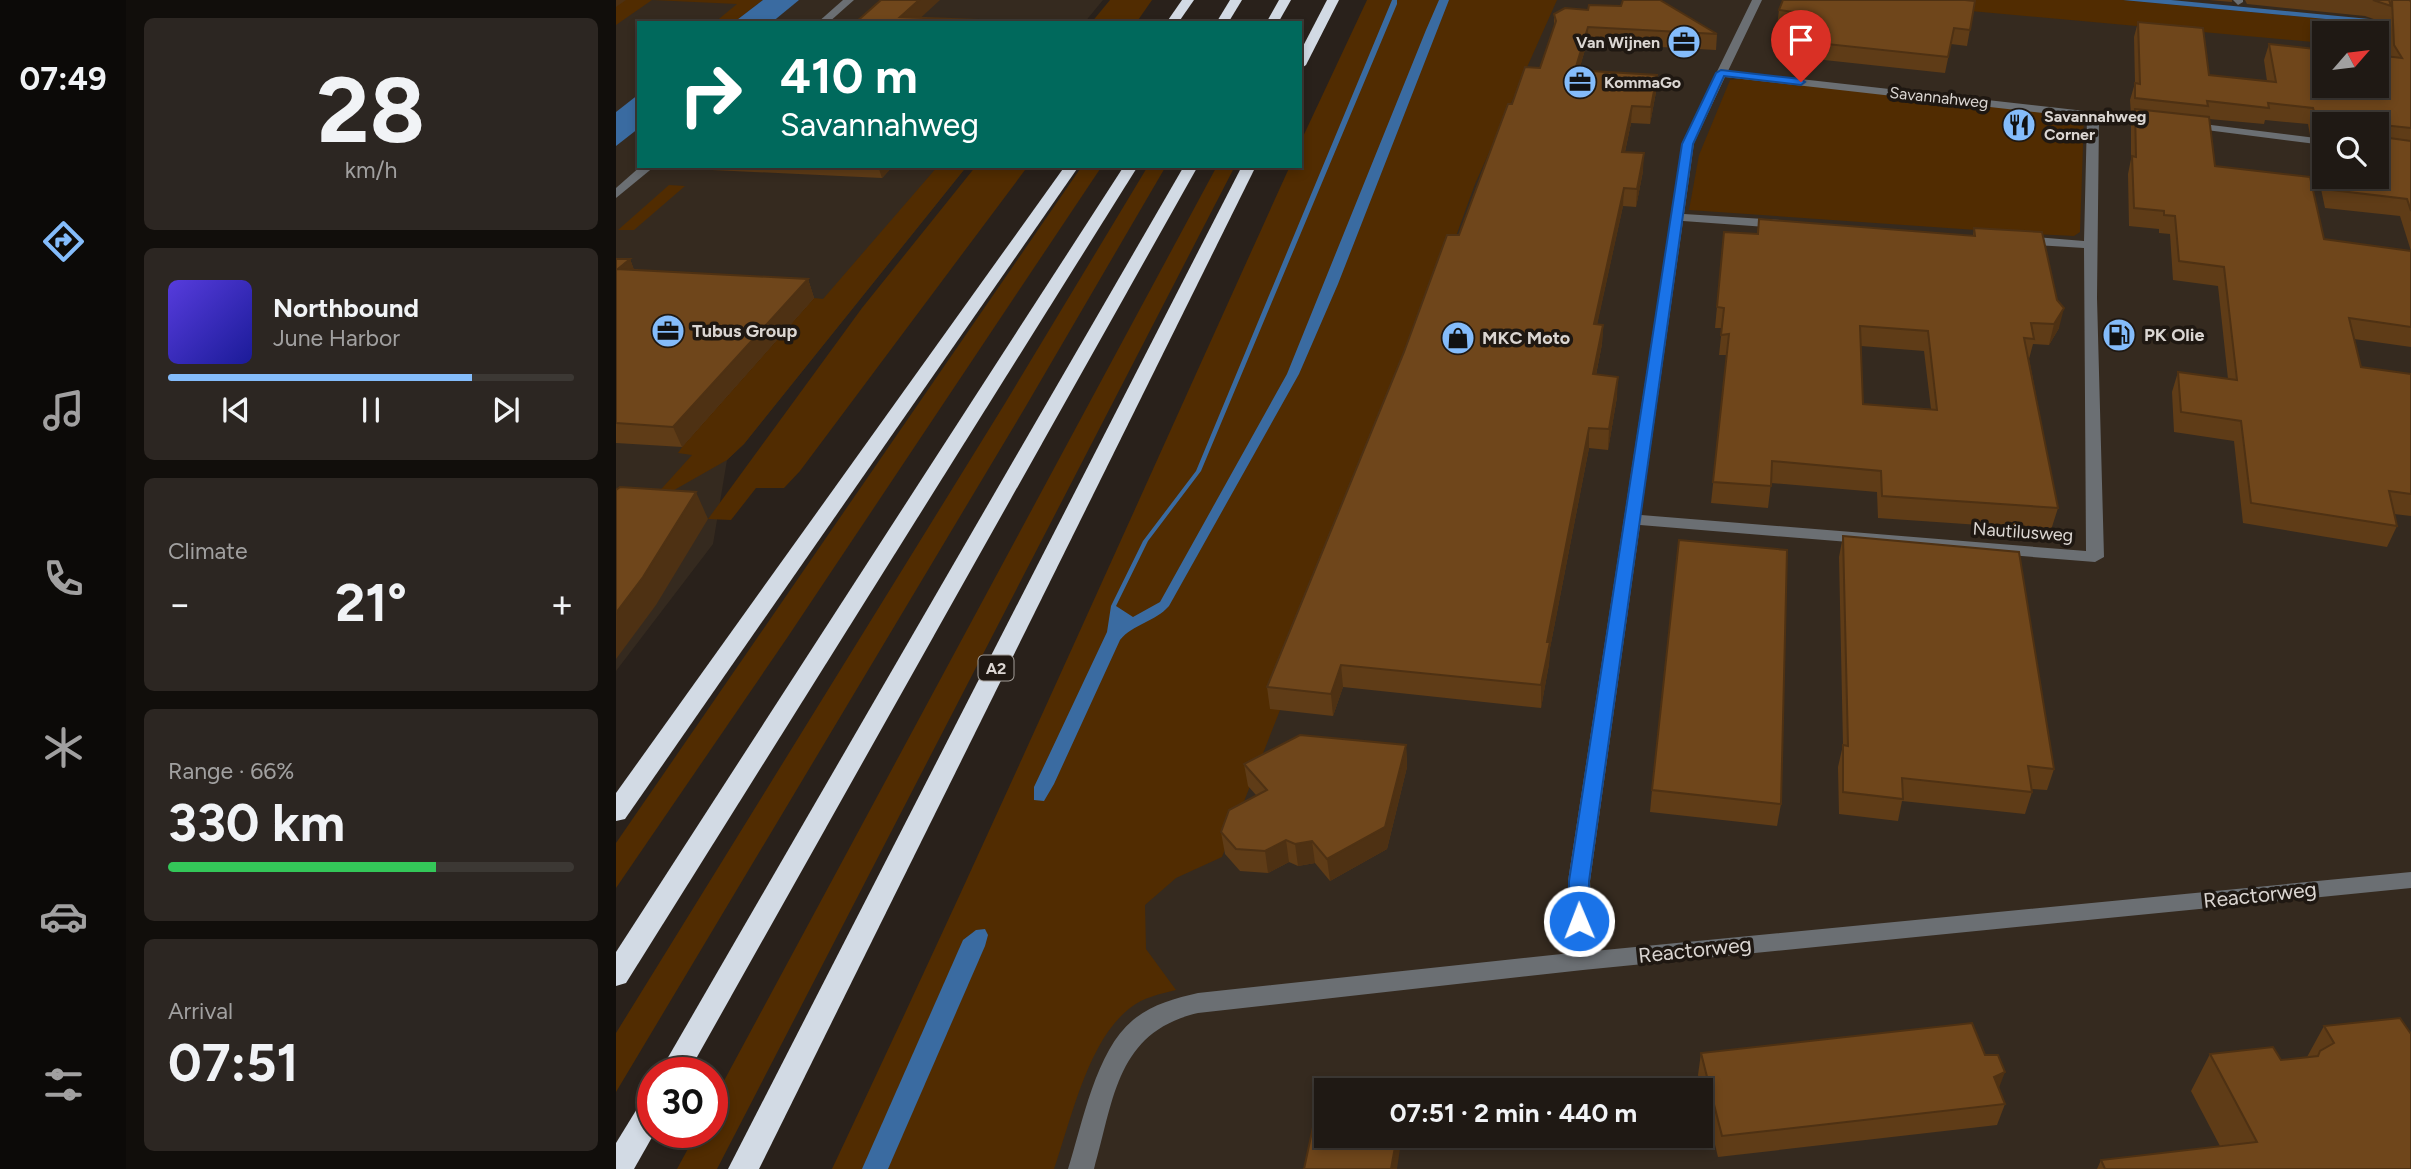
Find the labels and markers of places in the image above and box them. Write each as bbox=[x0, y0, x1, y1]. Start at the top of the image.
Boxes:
pin bbox=[1771, 10, 1831, 82]
office icon: Van Wijnen bbox=[1665, 23, 1703, 61]
place label: Van Wijnen bbox=[1576, 33, 1660, 52]
office icon: KommaGo bbox=[1561, 63, 1599, 101]
place label: KommaGo bbox=[1604, 73, 1681, 92]
restaurant icon: Savannahweg Corner bbox=[2000, 106, 2038, 144]
place label: Savannahweg Corner bbox=[2044, 107, 2146, 144]
office icon: Tubus Group bbox=[649, 312, 687, 350]
fuel station icon: PK Olie bbox=[2100, 316, 2138, 354]
shop icon: MKC Moto bbox=[1439, 319, 1477, 357]
place label: Tubus Group bbox=[692, 320, 798, 342]
place label: PK Olie bbox=[2144, 324, 2204, 346]
place label: MKC Moto bbox=[1482, 327, 1570, 349]

